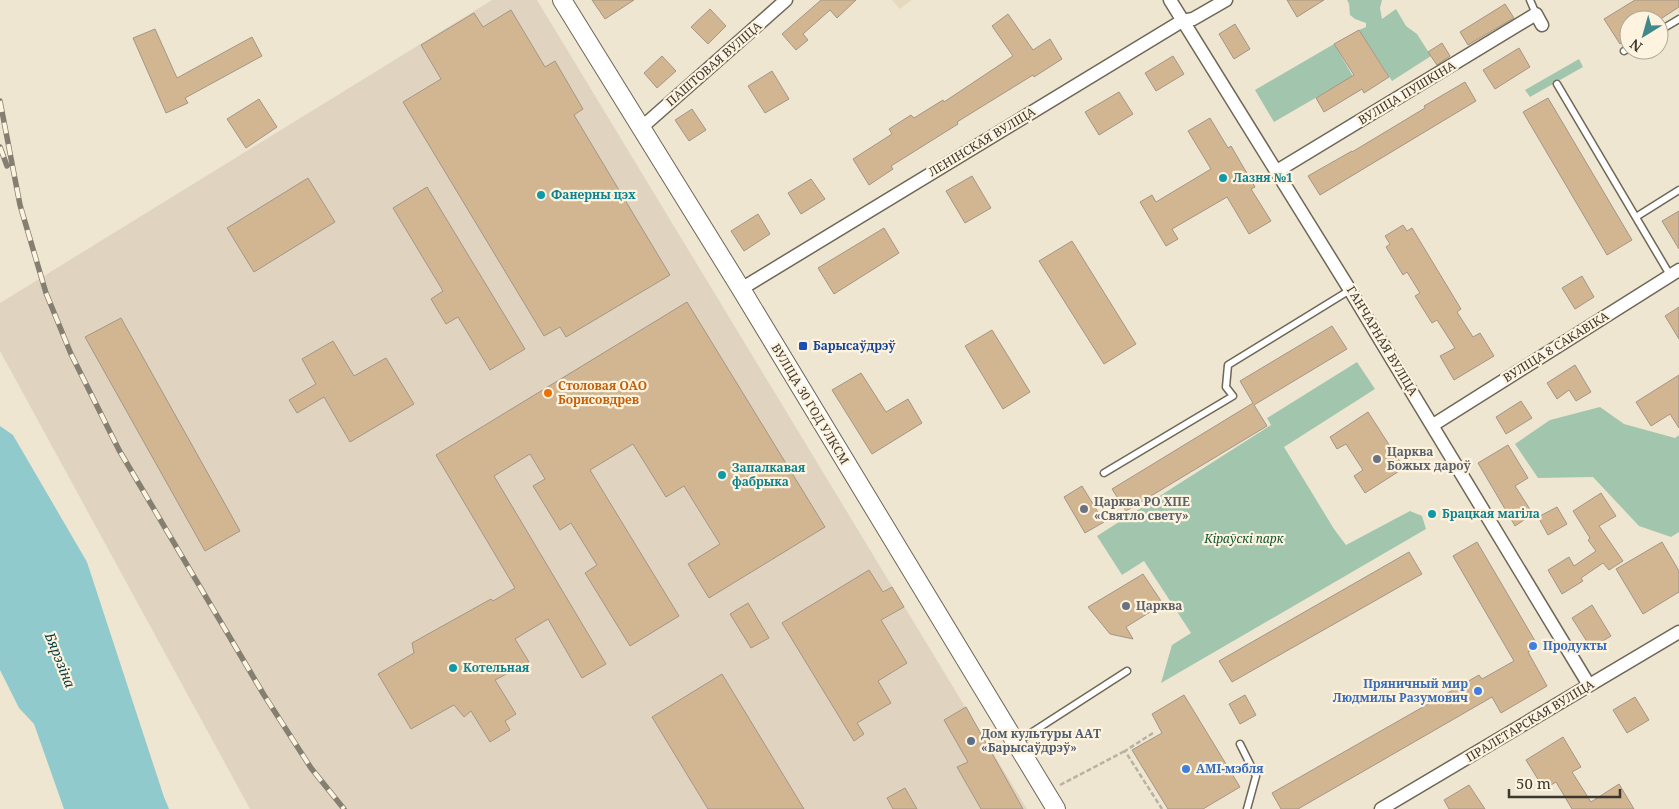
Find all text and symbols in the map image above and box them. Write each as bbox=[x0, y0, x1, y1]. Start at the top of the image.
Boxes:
north arrow bbox=[1619, 10, 1669, 60]
street label: ПАШТОВАЯ ВУЛІЦА bbox=[662, 17, 765, 110]
text: N bbox=[1626, 35, 1646, 57]
street label: ВУЛІЦА ПУШКІНА bbox=[1355, 56, 1459, 128]
street label: ЛЕНІНСКАЯ ВУЛІЦА bbox=[925, 103, 1039, 180]
place label: Лазня №1 bbox=[1233, 169, 1293, 186]
marker: Лазня №1 bbox=[1217, 172, 1229, 184]
place label: Фанерны цэх bbox=[551, 186, 636, 203]
marker: Фанерны цэх bbox=[535, 189, 547, 201]
street label: ГАНЧАРНАЯ ВУЛІЦА bbox=[1343, 283, 1422, 399]
street label: ВУЛІЦА 8 САКАВІКА bbox=[1500, 307, 1612, 386]
place label: Барысаўдрэў bbox=[813, 337, 896, 354]
street label: ВУЛІЦА 30 ГОД УЛКСМ bbox=[768, 340, 853, 467]
marker: Барысаўдрэў bbox=[797, 340, 809, 352]
place label: Столовая ОАО Борисовдрев bbox=[558, 377, 647, 408]
marker: Столовая ОАО Борисовдрев bbox=[542, 387, 554, 399]
place label: Царква Божых дароў bbox=[1387, 443, 1472, 474]
marker: Царква Божых дароў bbox=[1371, 453, 1383, 465]
place label: Запалкавая фабрыка bbox=[732, 459, 806, 490]
marker: Запалкавая фабрыка bbox=[716, 469, 728, 481]
place label: Царква РО ХПЕ «Святло свету» bbox=[1094, 493, 1190, 524]
marker: Царква РО ХПЕ «Святло свету» bbox=[1078, 503, 1090, 515]
place label: Брацкая магіла bbox=[1442, 505, 1540, 522]
marker: Брацкая магіла bbox=[1426, 508, 1438, 520]
park label: Кіраўскі парк bbox=[1203, 530, 1285, 547]
place label: Царква bbox=[1136, 597, 1182, 614]
marker: Царква bbox=[1120, 600, 1132, 612]
water label: Бярэзіна bbox=[40, 628, 80, 690]
place label: Продукты bbox=[1543, 637, 1608, 654]
marker: Продукты bbox=[1527, 640, 1539, 652]
place label: Котельная bbox=[463, 659, 530, 676]
marker: Котельная bbox=[447, 662, 459, 674]
place label: Пряничный мир Людмилы Разумович bbox=[1333, 675, 1468, 706]
street label: ПРАЛЕТАРСКАЯ ВУЛІЦА bbox=[1462, 675, 1598, 766]
marker: Пряничный мир Людмилы Разумович bbox=[1472, 685, 1484, 697]
place label: Дом культуры ААТ «Барысаўдрэў» bbox=[981, 725, 1101, 756]
marker: Дом культуры ААТ «Барысаўдрэў» bbox=[965, 735, 977, 747]
place label: AMI-мэбля bbox=[1196, 760, 1264, 777]
marker: AMI-мэбля bbox=[1180, 763, 1192, 775]
scale bar bbox=[1509, 766, 1620, 798]
text: 50 m bbox=[1516, 773, 1551, 793]

